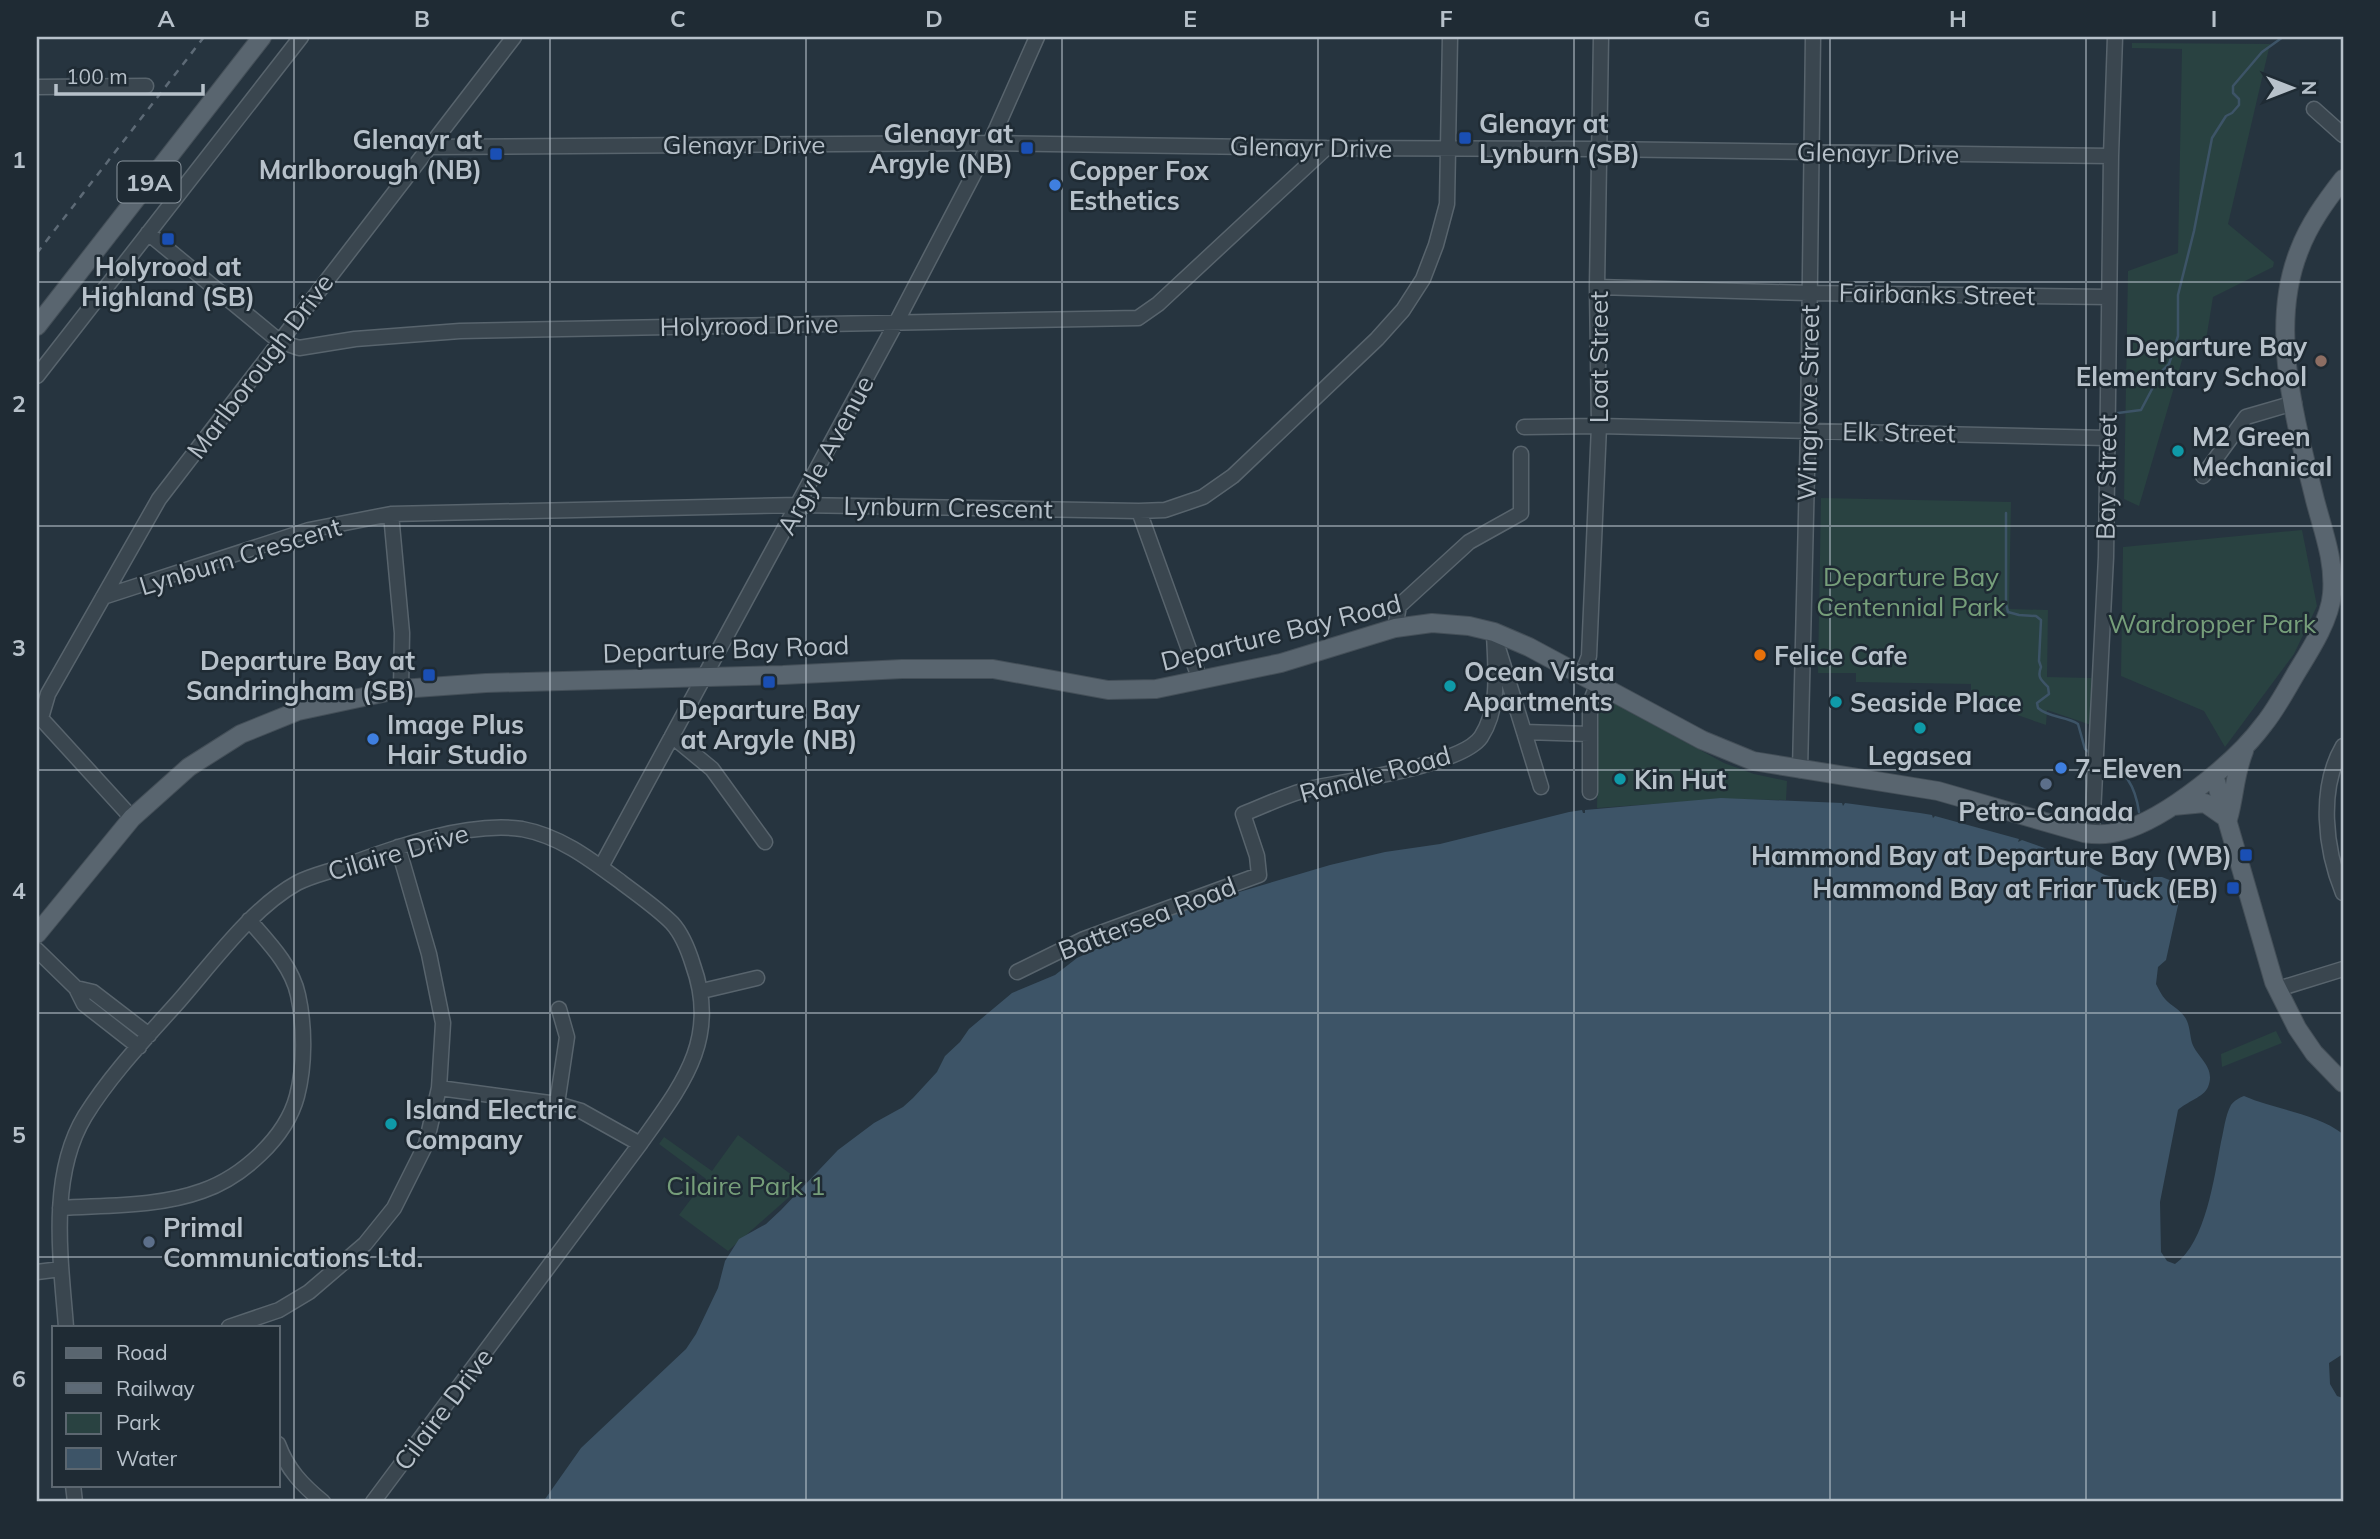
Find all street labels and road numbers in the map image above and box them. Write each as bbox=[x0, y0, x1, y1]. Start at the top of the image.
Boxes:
street label: Glenayr Drive bbox=[663, 128, 825, 161]
street label: Glenayr Drive bbox=[1229, 129, 1393, 165]
street label: Glenayr Drive bbox=[1796, 135, 1960, 171]
road number: 19A bbox=[118, 162, 180, 202]
street label: Marlborough Drive bbox=[180, 267, 340, 465]
street label: Fairbanks Street bbox=[1838, 276, 2036, 312]
street label: Loat Street bbox=[1582, 291, 1615, 423]
street label: Wingrove Street bbox=[1790, 305, 1826, 501]
street label: Holyrood Drive bbox=[659, 307, 839, 343]
street label: Argyle Avenue bbox=[769, 370, 881, 540]
street label: Bay Street bbox=[2088, 414, 2124, 540]
street label: Elk Street bbox=[1842, 415, 1956, 449]
street label: Lynburn Crescent bbox=[843, 489, 1053, 525]
street label: Lynburn Crescent bbox=[135, 510, 345, 602]
street label: Departure Bay Road bbox=[1157, 586, 1405, 678]
street label: Departure Bay Road bbox=[602, 628, 850, 670]
street label: Randle Road bbox=[1296, 738, 1454, 810]
street label: Cilaire Drive bbox=[324, 816, 472, 888]
street label: Battersea Road bbox=[1053, 869, 1241, 967]
street label: Cilaire Drive bbox=[386, 1341, 500, 1477]

